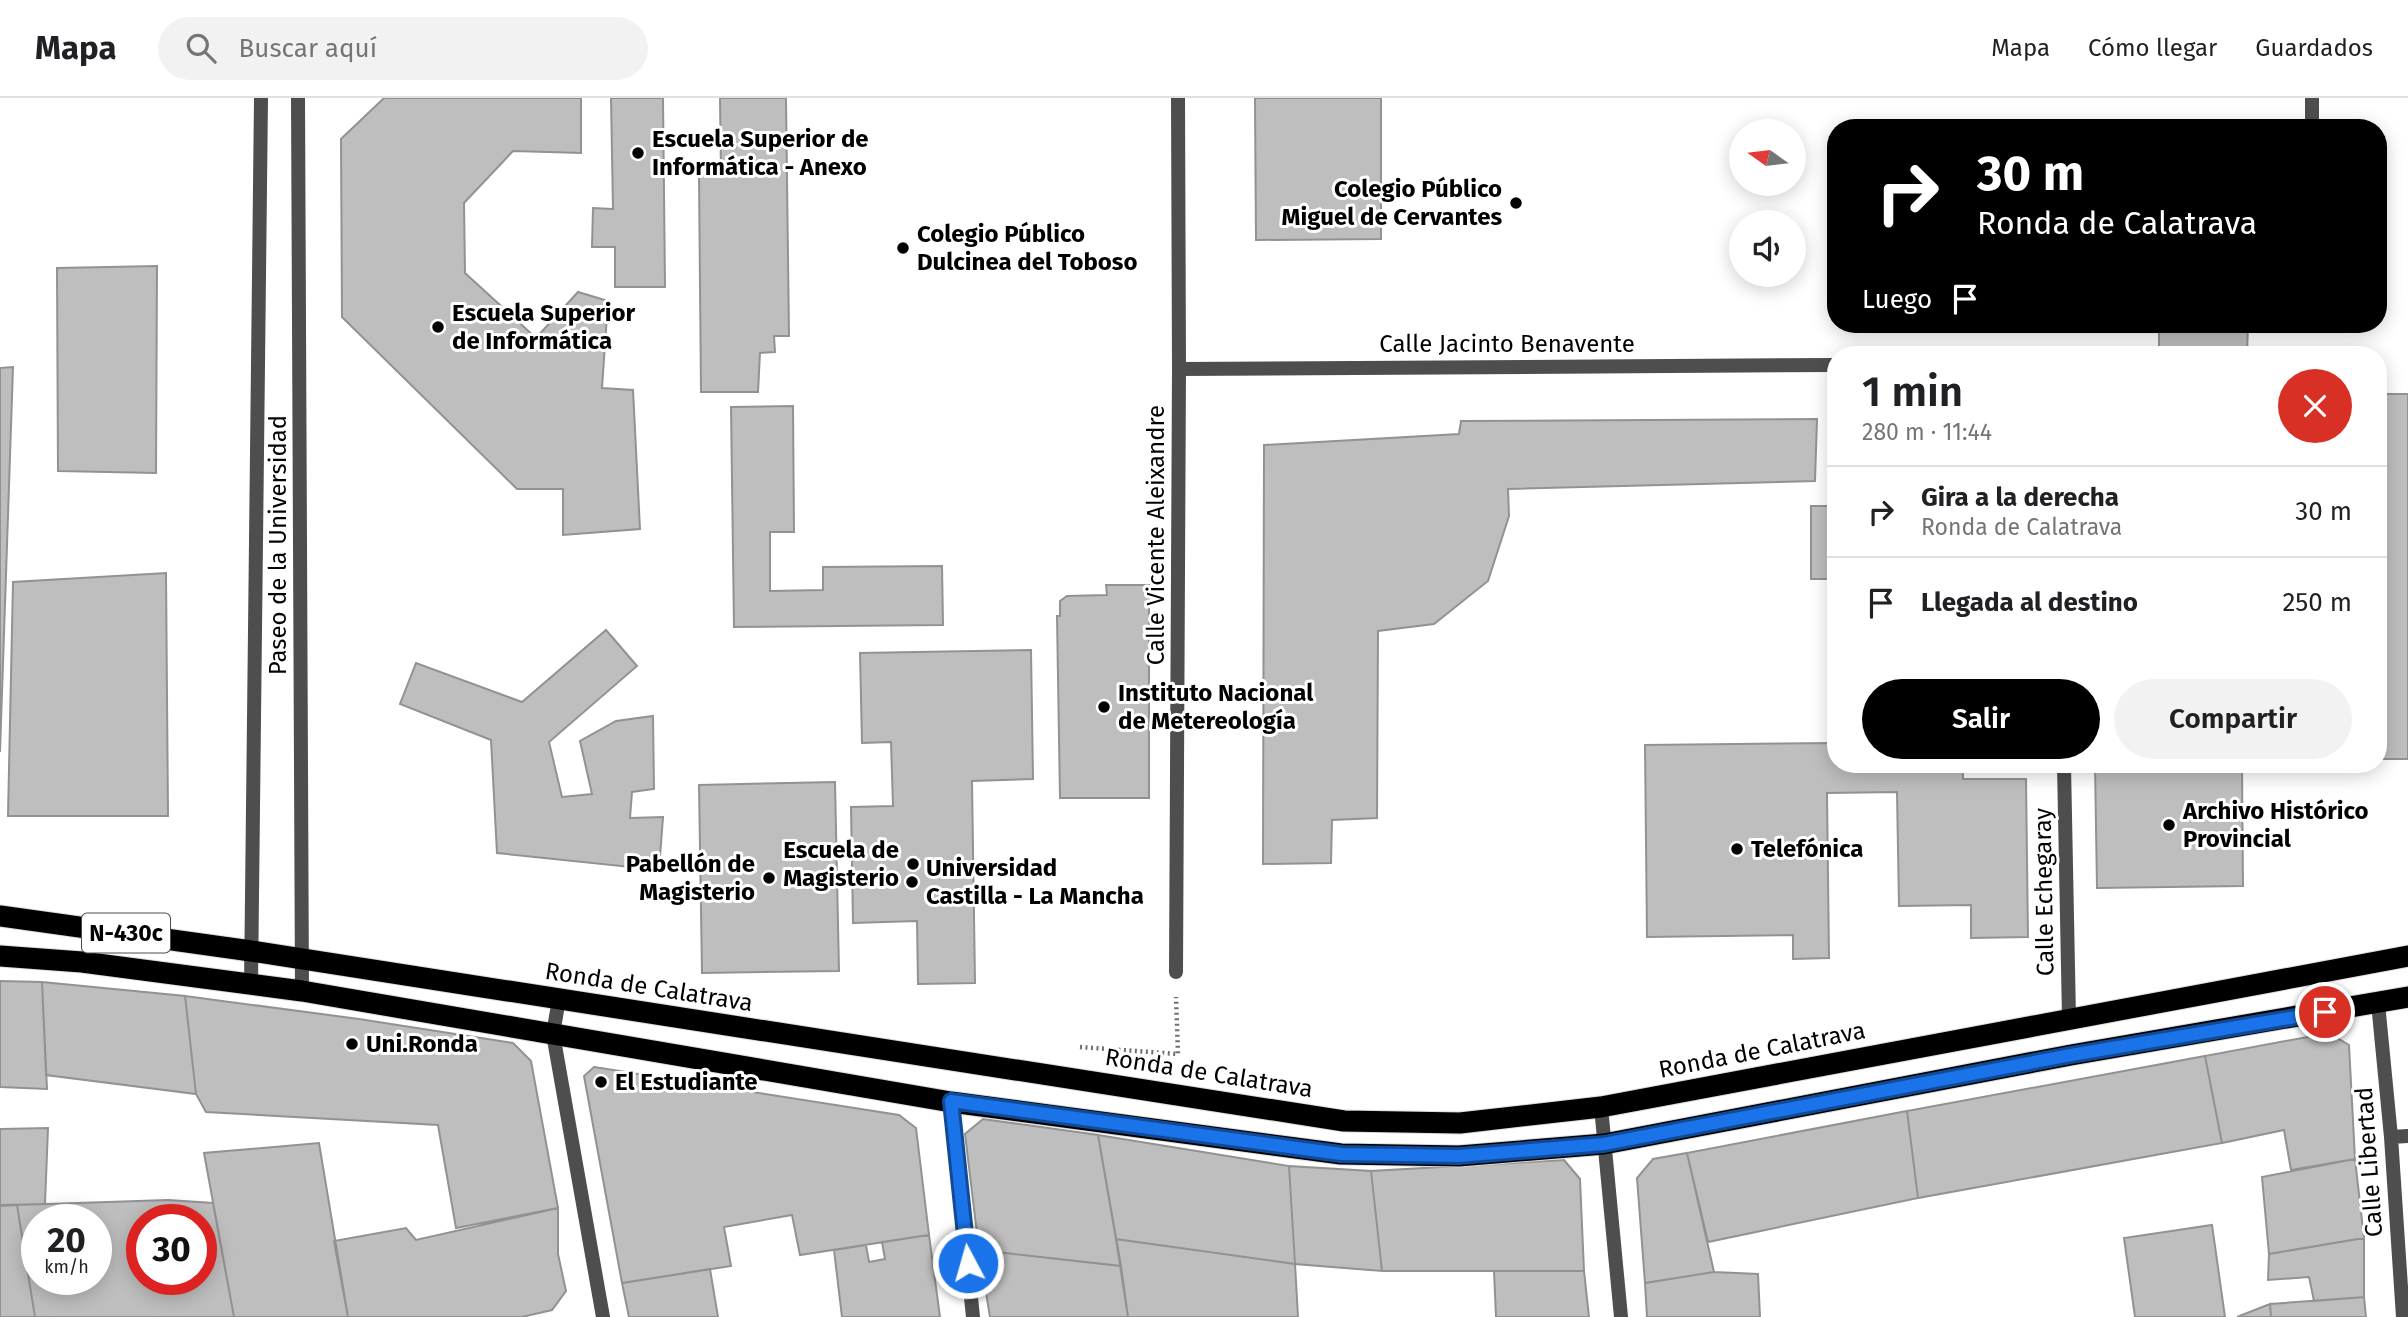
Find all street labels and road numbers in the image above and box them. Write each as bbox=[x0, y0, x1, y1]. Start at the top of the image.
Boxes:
street label: Calle Jacinto Benavente bbox=[1379, 330, 1635, 358]
street label: Calle Vicente Aleixandre bbox=[1142, 405, 1170, 665]
street label: Paseo de la Universidad bbox=[264, 415, 292, 675]
street label: Calle Echegaray bbox=[2029, 807, 2059, 976]
road number: N-430c bbox=[82, 914, 170, 953]
street label: Ronda de Calatrava bbox=[543, 957, 755, 1017]
street label: Ronda de Calatrava bbox=[1656, 1016, 1868, 1084]
street label: Ronda de Calatrava bbox=[1103, 1043, 1315, 1103]
street label: Calle Libertad bbox=[2350, 1086, 2388, 1238]

